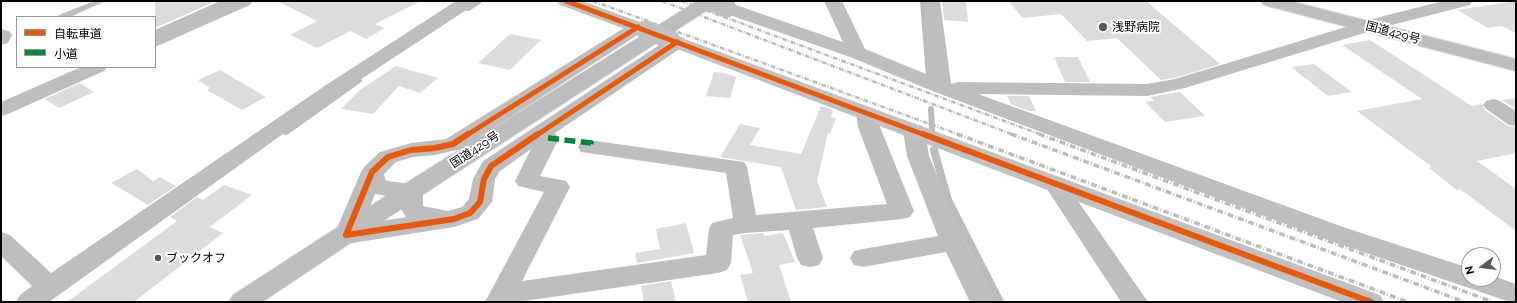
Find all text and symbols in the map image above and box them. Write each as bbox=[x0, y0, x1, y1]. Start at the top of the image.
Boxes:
legend bbox=[16, 16, 156, 68]
street label: 国道429号 bbox=[1364, 19, 1422, 47]
place label: 浅野病院 bbox=[1112, 20, 1160, 34]
marker: 浅野病院 bbox=[1097, 21, 1109, 33]
text: 自転車道 bbox=[54, 27, 102, 41]
text: 小道 bbox=[54, 47, 78, 61]
street label: 国道429号 bbox=[448, 129, 502, 171]
north arrow bbox=[1461, 247, 1501, 287]
place label: ブックオフ bbox=[166, 251, 226, 265]
marker: ブックオフ bbox=[153, 253, 163, 263]
text: N bbox=[1463, 264, 1477, 276]

